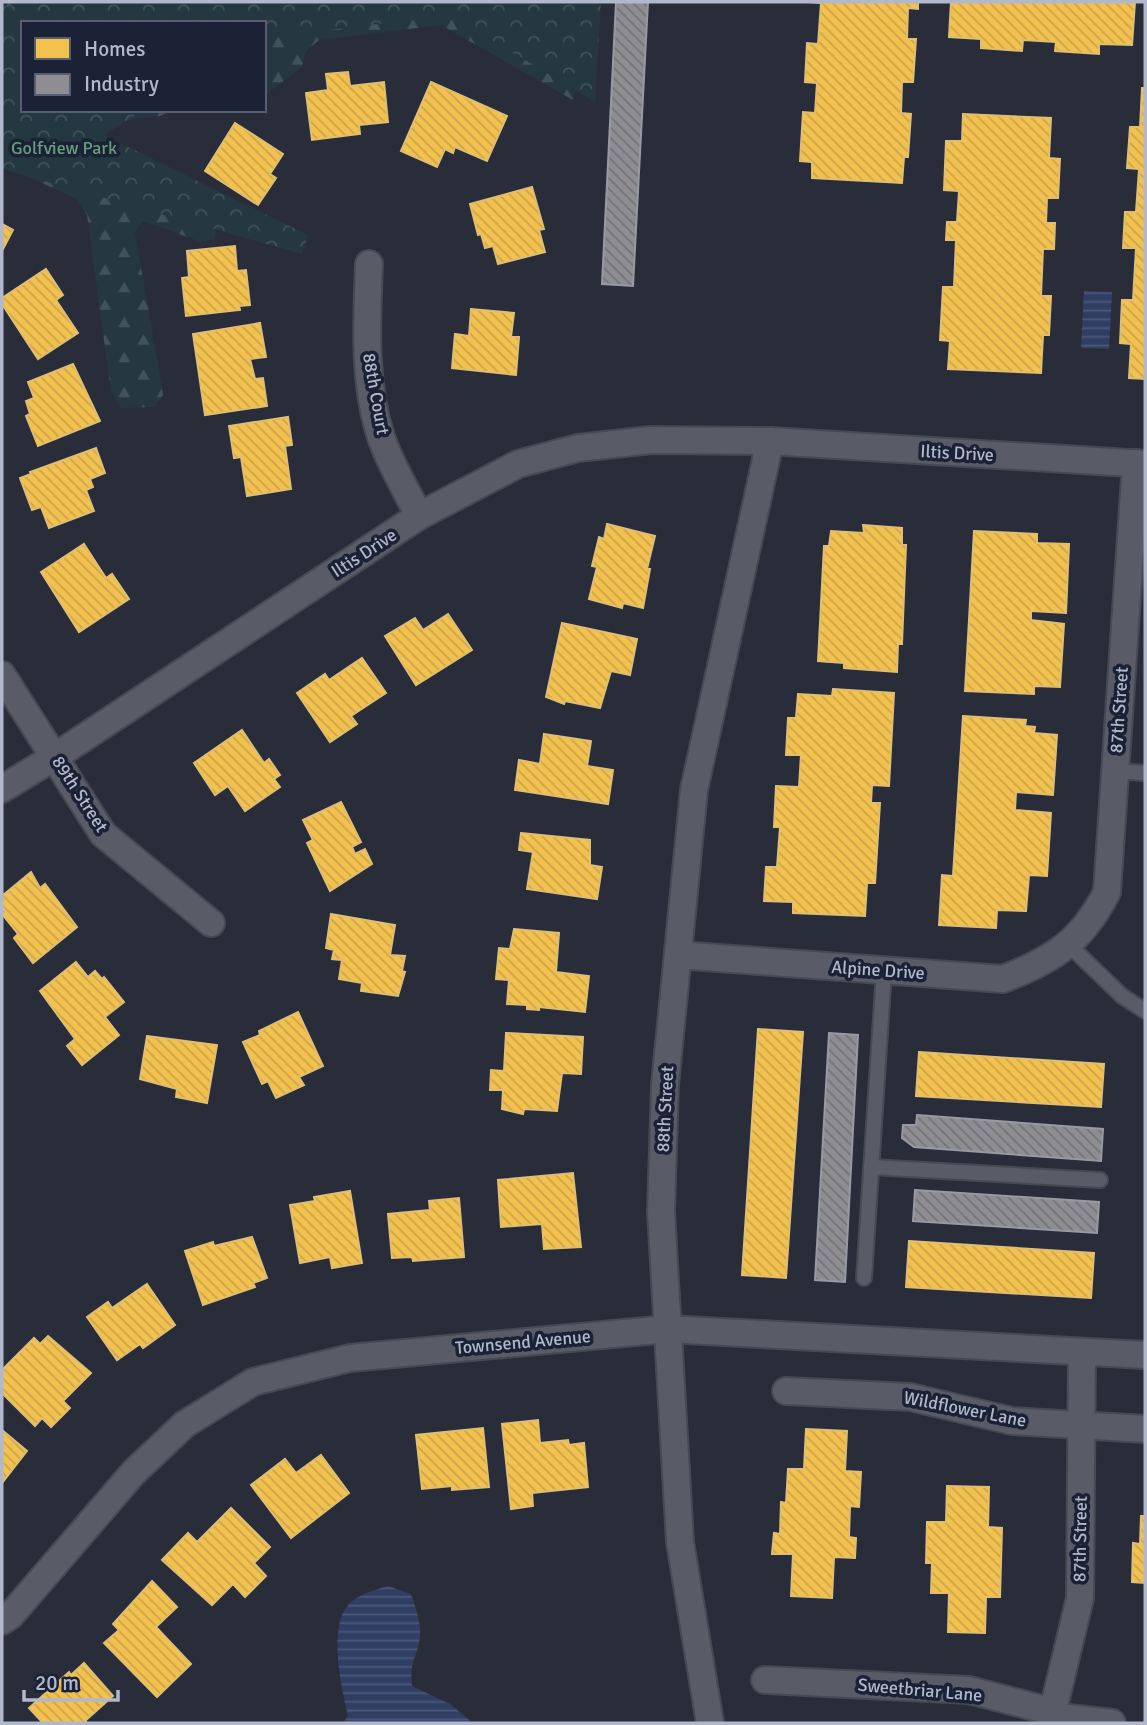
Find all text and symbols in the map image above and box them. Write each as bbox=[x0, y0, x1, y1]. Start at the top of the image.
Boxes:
legend bbox=[21, 21, 266, 112]
text: Homes bbox=[84, 36, 146, 62]
text: Industry bbox=[84, 71, 159, 97]
park label: Golfview Park bbox=[11, 137, 117, 159]
street label: 88th Court bbox=[358, 351, 394, 437]
street label: Iltis Drive bbox=[920, 440, 994, 466]
street label: Iltis Drive bbox=[327, 524, 401, 582]
street label: 87th Street bbox=[1105, 666, 1133, 754]
street label: 89th Street bbox=[47, 752, 113, 836]
street label: Alpine Drive bbox=[831, 956, 925, 984]
street label: 88th Street bbox=[652, 1065, 678, 1153]
street label: Townsend Avenue bbox=[454, 1325, 592, 1359]
street label: Wildflower Lane bbox=[902, 1386, 1028, 1432]
street label: 87th Street bbox=[1068, 1496, 1092, 1582]
scale bar bbox=[24, 1658, 119, 1702]
text: 20 m bbox=[35, 1670, 79, 1696]
street label: Sweetbriar Lane bbox=[857, 1674, 983, 1706]

